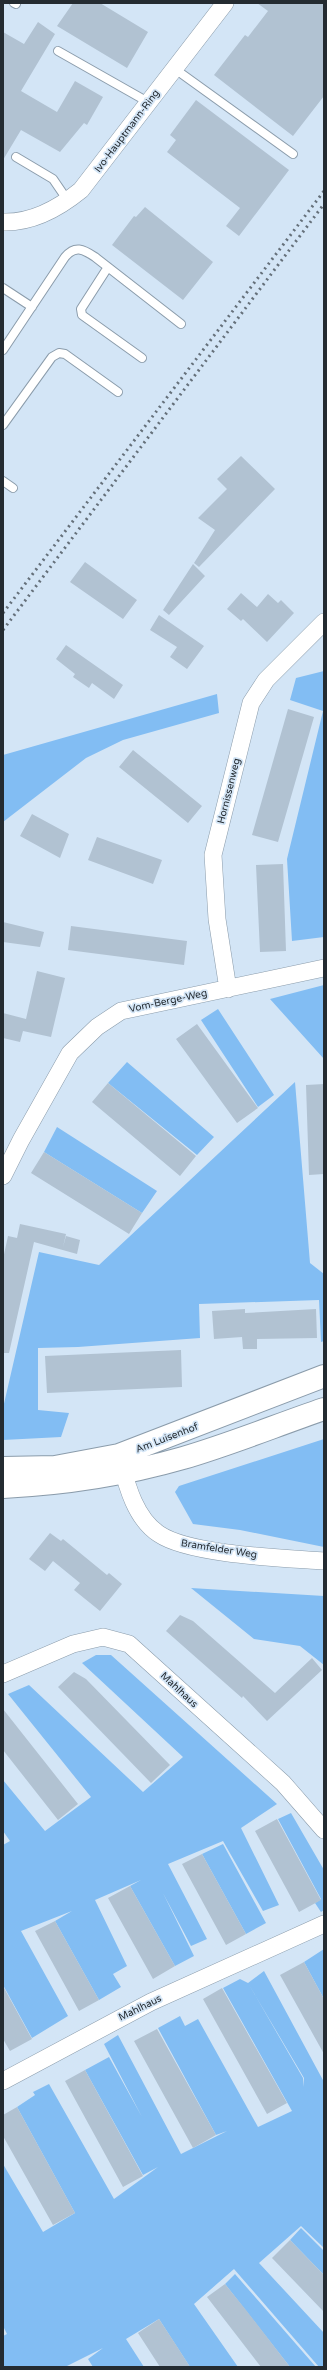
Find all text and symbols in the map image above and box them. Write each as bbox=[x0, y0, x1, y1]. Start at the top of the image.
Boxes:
street label: Ivo-Hauptmann-Ring bbox=[92, 87, 162, 175]
street label: Hornissenweg bbox=[215, 757, 243, 825]
street label: Vom-Berge-Weg bbox=[128, 987, 208, 1015]
street label: Am Luisenhof bbox=[134, 1421, 200, 1455]
street label: Bramfelder Weg bbox=[180, 1537, 258, 1561]
street label: Mahlhaus bbox=[158, 1670, 200, 1710]
street label: Mahlhaus bbox=[117, 1992, 164, 2024]

